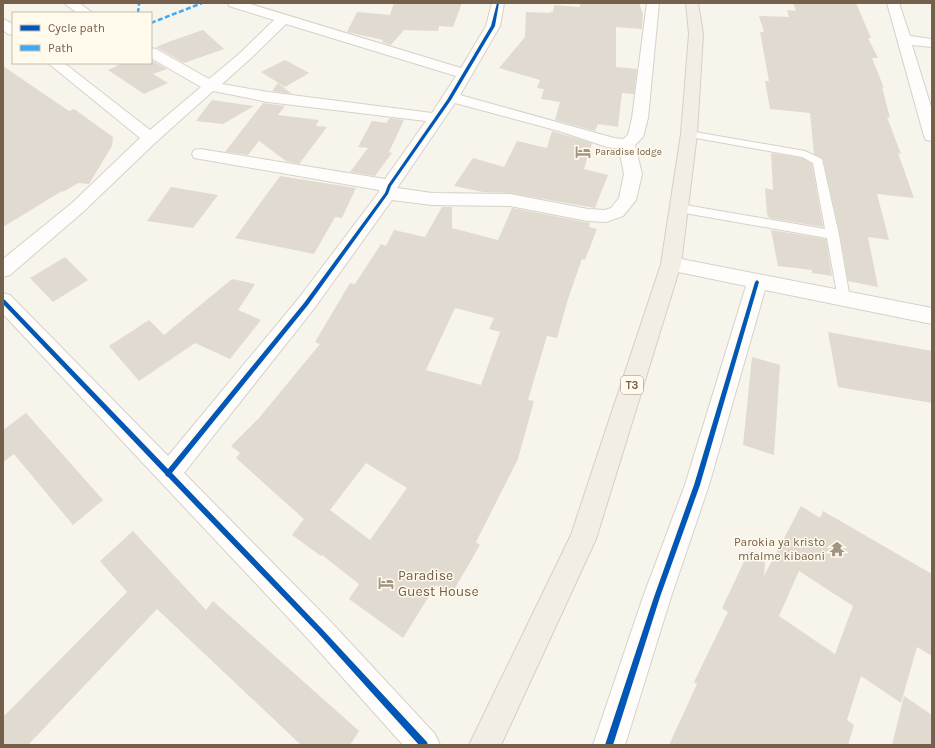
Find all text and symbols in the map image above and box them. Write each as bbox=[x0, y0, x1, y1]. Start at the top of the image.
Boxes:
legend bbox=[12, 12, 152, 64]
text: Cycle path bbox=[48, 21, 105, 35]
text: Path bbox=[48, 41, 73, 55]
hotel icon: Paradise lodge bbox=[574, 143, 592, 161]
place label: Paradise lodge bbox=[595, 146, 662, 158]
road number: T3 bbox=[621, 376, 643, 394]
place label: Parokia ya kristo mfalme kibaoni bbox=[734, 535, 825, 563]
temple icon: Parokia ya kristo mfalme kibaoni bbox=[828, 540, 846, 558]
place label: Paradise Guest House bbox=[398, 567, 479, 600]
hotel icon: Paradise Guest House bbox=[377, 574, 395, 592]

